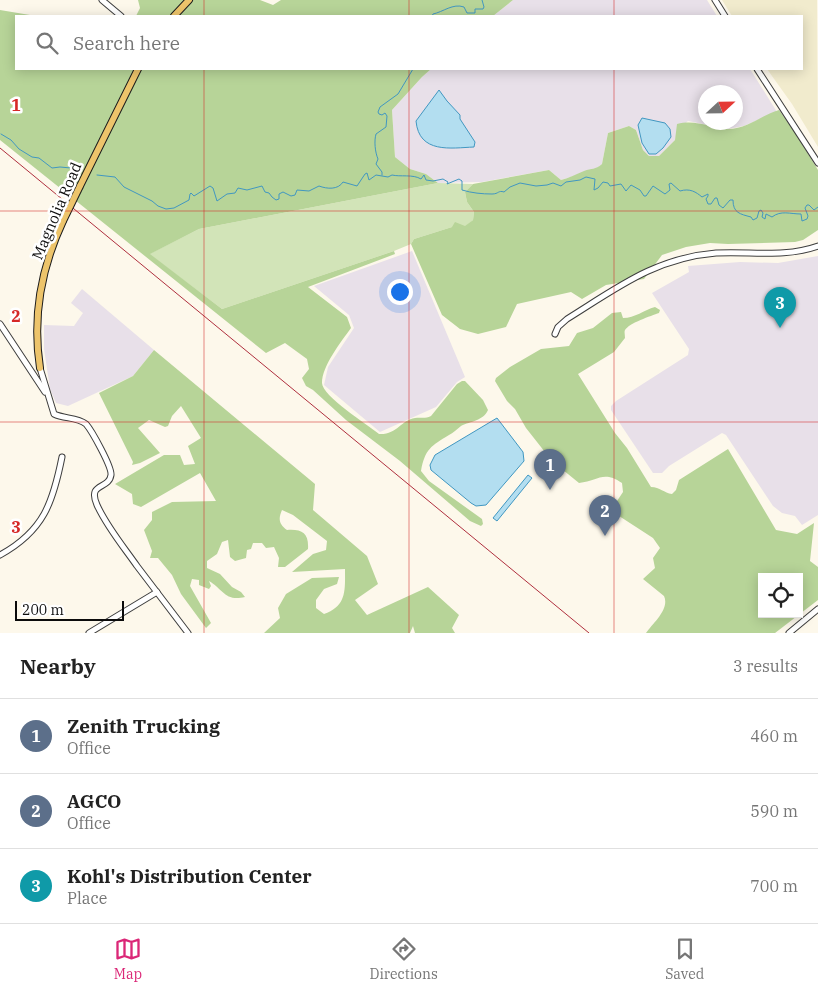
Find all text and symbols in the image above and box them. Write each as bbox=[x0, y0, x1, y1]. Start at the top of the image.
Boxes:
search box bbox=[15, 15, 803, 70]
icon: search bbox=[33, 29, 61, 57]
text: Search here bbox=[73, 31, 180, 55]
north arrow bbox=[698, 85, 743, 130]
text: 1 bbox=[11, 95, 21, 115]
street label: Magnolia Road bbox=[27, 159, 86, 262]
your location bbox=[387, 279, 413, 305]
pin: 3 bbox=[764, 287, 796, 328]
text: 2 bbox=[11, 306, 21, 326]
pin: 1 bbox=[534, 449, 566, 490]
pin: 2 bbox=[589, 495, 621, 536]
text: 3 bbox=[11, 517, 21, 537]
map controls bbox=[758, 573, 803, 618]
button: locate bbox=[758, 573, 803, 618]
scale bar bbox=[15, 598, 124, 621]
text: 200 m bbox=[22, 601, 64, 619]
text: Nearby bbox=[20, 652, 96, 680]
text: 3 results bbox=[733, 656, 798, 676]
text: Zenith Trucking bbox=[67, 714, 220, 738]
text: 1 bbox=[31, 726, 41, 746]
text: 460 m bbox=[750, 726, 798, 746]
text: Office bbox=[67, 738, 111, 758]
text: AGCO bbox=[67, 789, 121, 813]
text: 2 bbox=[31, 801, 41, 821]
text: 590 m bbox=[750, 801, 798, 821]
text: Office bbox=[67, 813, 111, 833]
text: Kohl's Distribution Center bbox=[67, 864, 312, 888]
text: 3 bbox=[31, 876, 41, 896]
text: 700 m bbox=[750, 876, 798, 896]
text: Place bbox=[67, 888, 107, 908]
tab: Map bbox=[114, 935, 142, 983]
tab: Directions bbox=[370, 935, 438, 983]
tab: Saved bbox=[665, 935, 704, 983]

